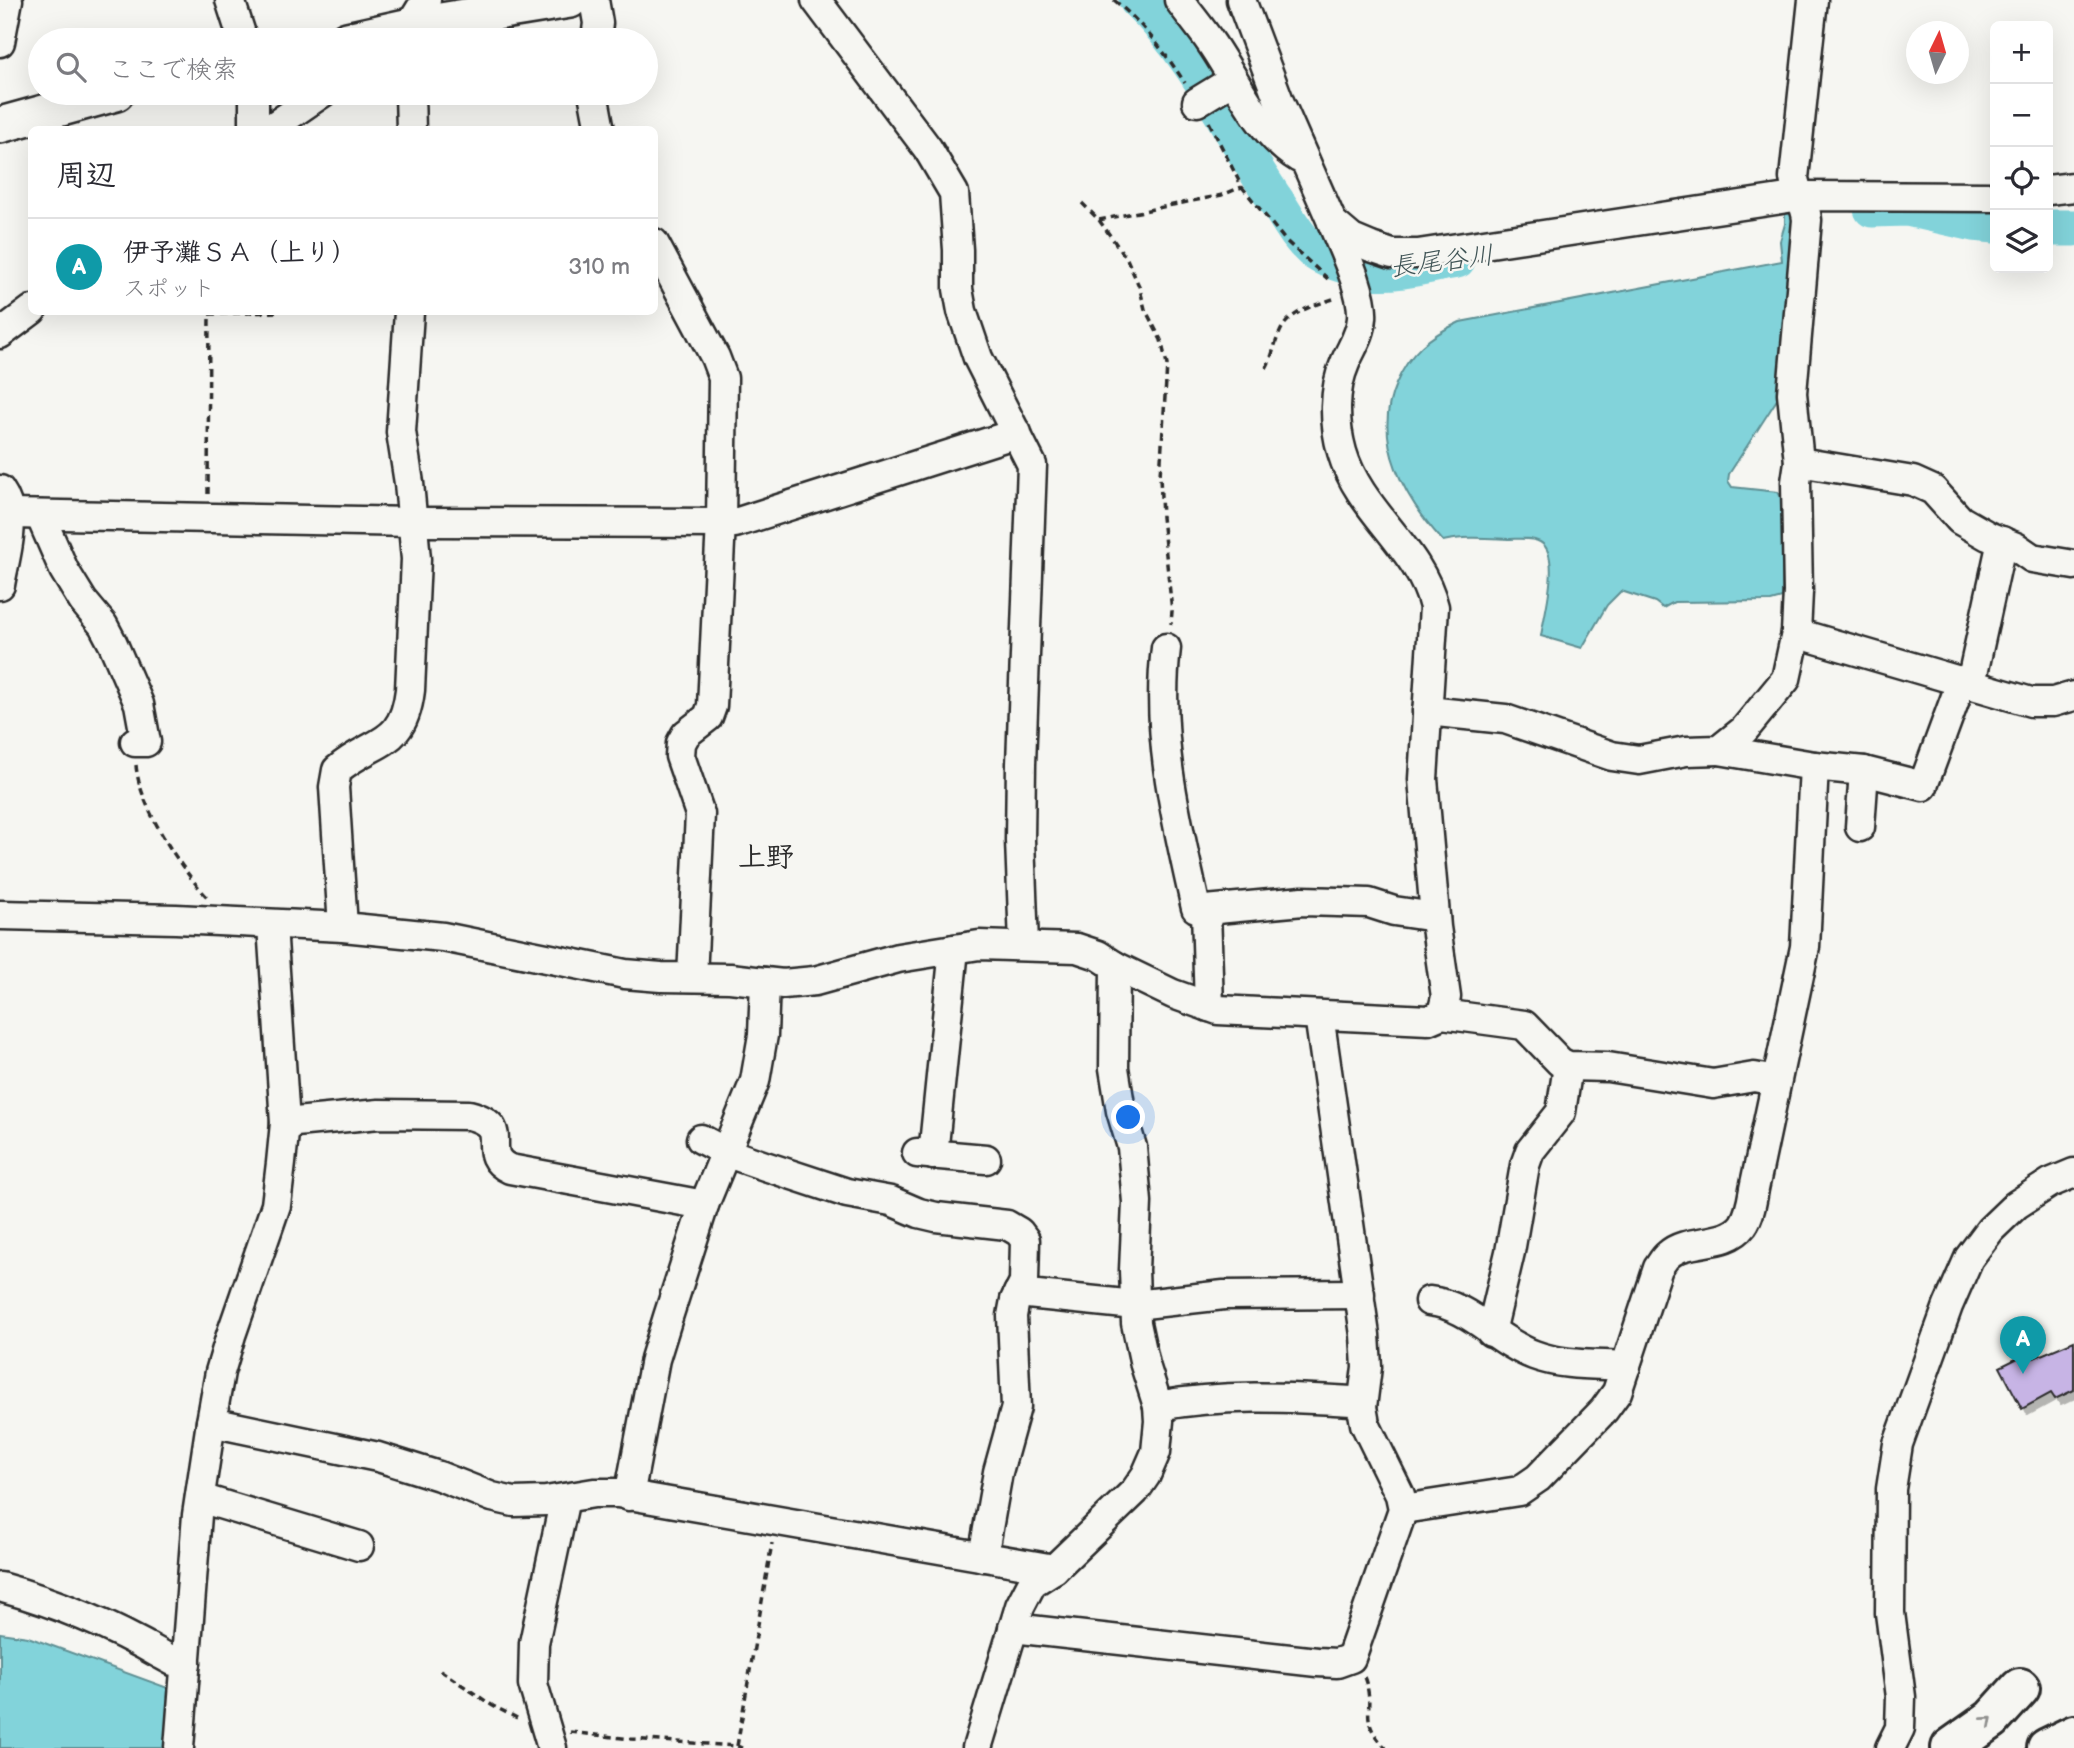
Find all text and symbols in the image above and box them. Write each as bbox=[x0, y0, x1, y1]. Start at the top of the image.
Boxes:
north arrow bbox=[1906, 21, 1969, 84]
map controls bbox=[1990, 21, 2053, 273]
button: + bbox=[1990, 21, 2053, 84]
search box bbox=[28, 28, 658, 105]
icon: search bbox=[52, 48, 90, 86]
text: ここで検索 bbox=[108, 55, 238, 86]
button: − bbox=[1990, 84, 2053, 147]
button: locate bbox=[1990, 147, 2053, 210]
text: 周辺 bbox=[56, 158, 116, 194]
button: layers bbox=[1990, 210, 2053, 273]
text: 伊予灘ＳＡ（上り） bbox=[123, 238, 357, 269]
water label: 長尾谷川 bbox=[1388, 240, 1496, 284]
text: A bbox=[72, 253, 86, 281]
text: 310 m bbox=[568, 253, 630, 281]
text: スポット bbox=[123, 275, 215, 303]
district label: 上野 bbox=[738, 841, 794, 874]
your location bbox=[1111, 1100, 1145, 1134]
pin: A bbox=[2000, 1316, 2046, 1374]
one-way arrow bbox=[1980, 1717, 1993, 1729]

